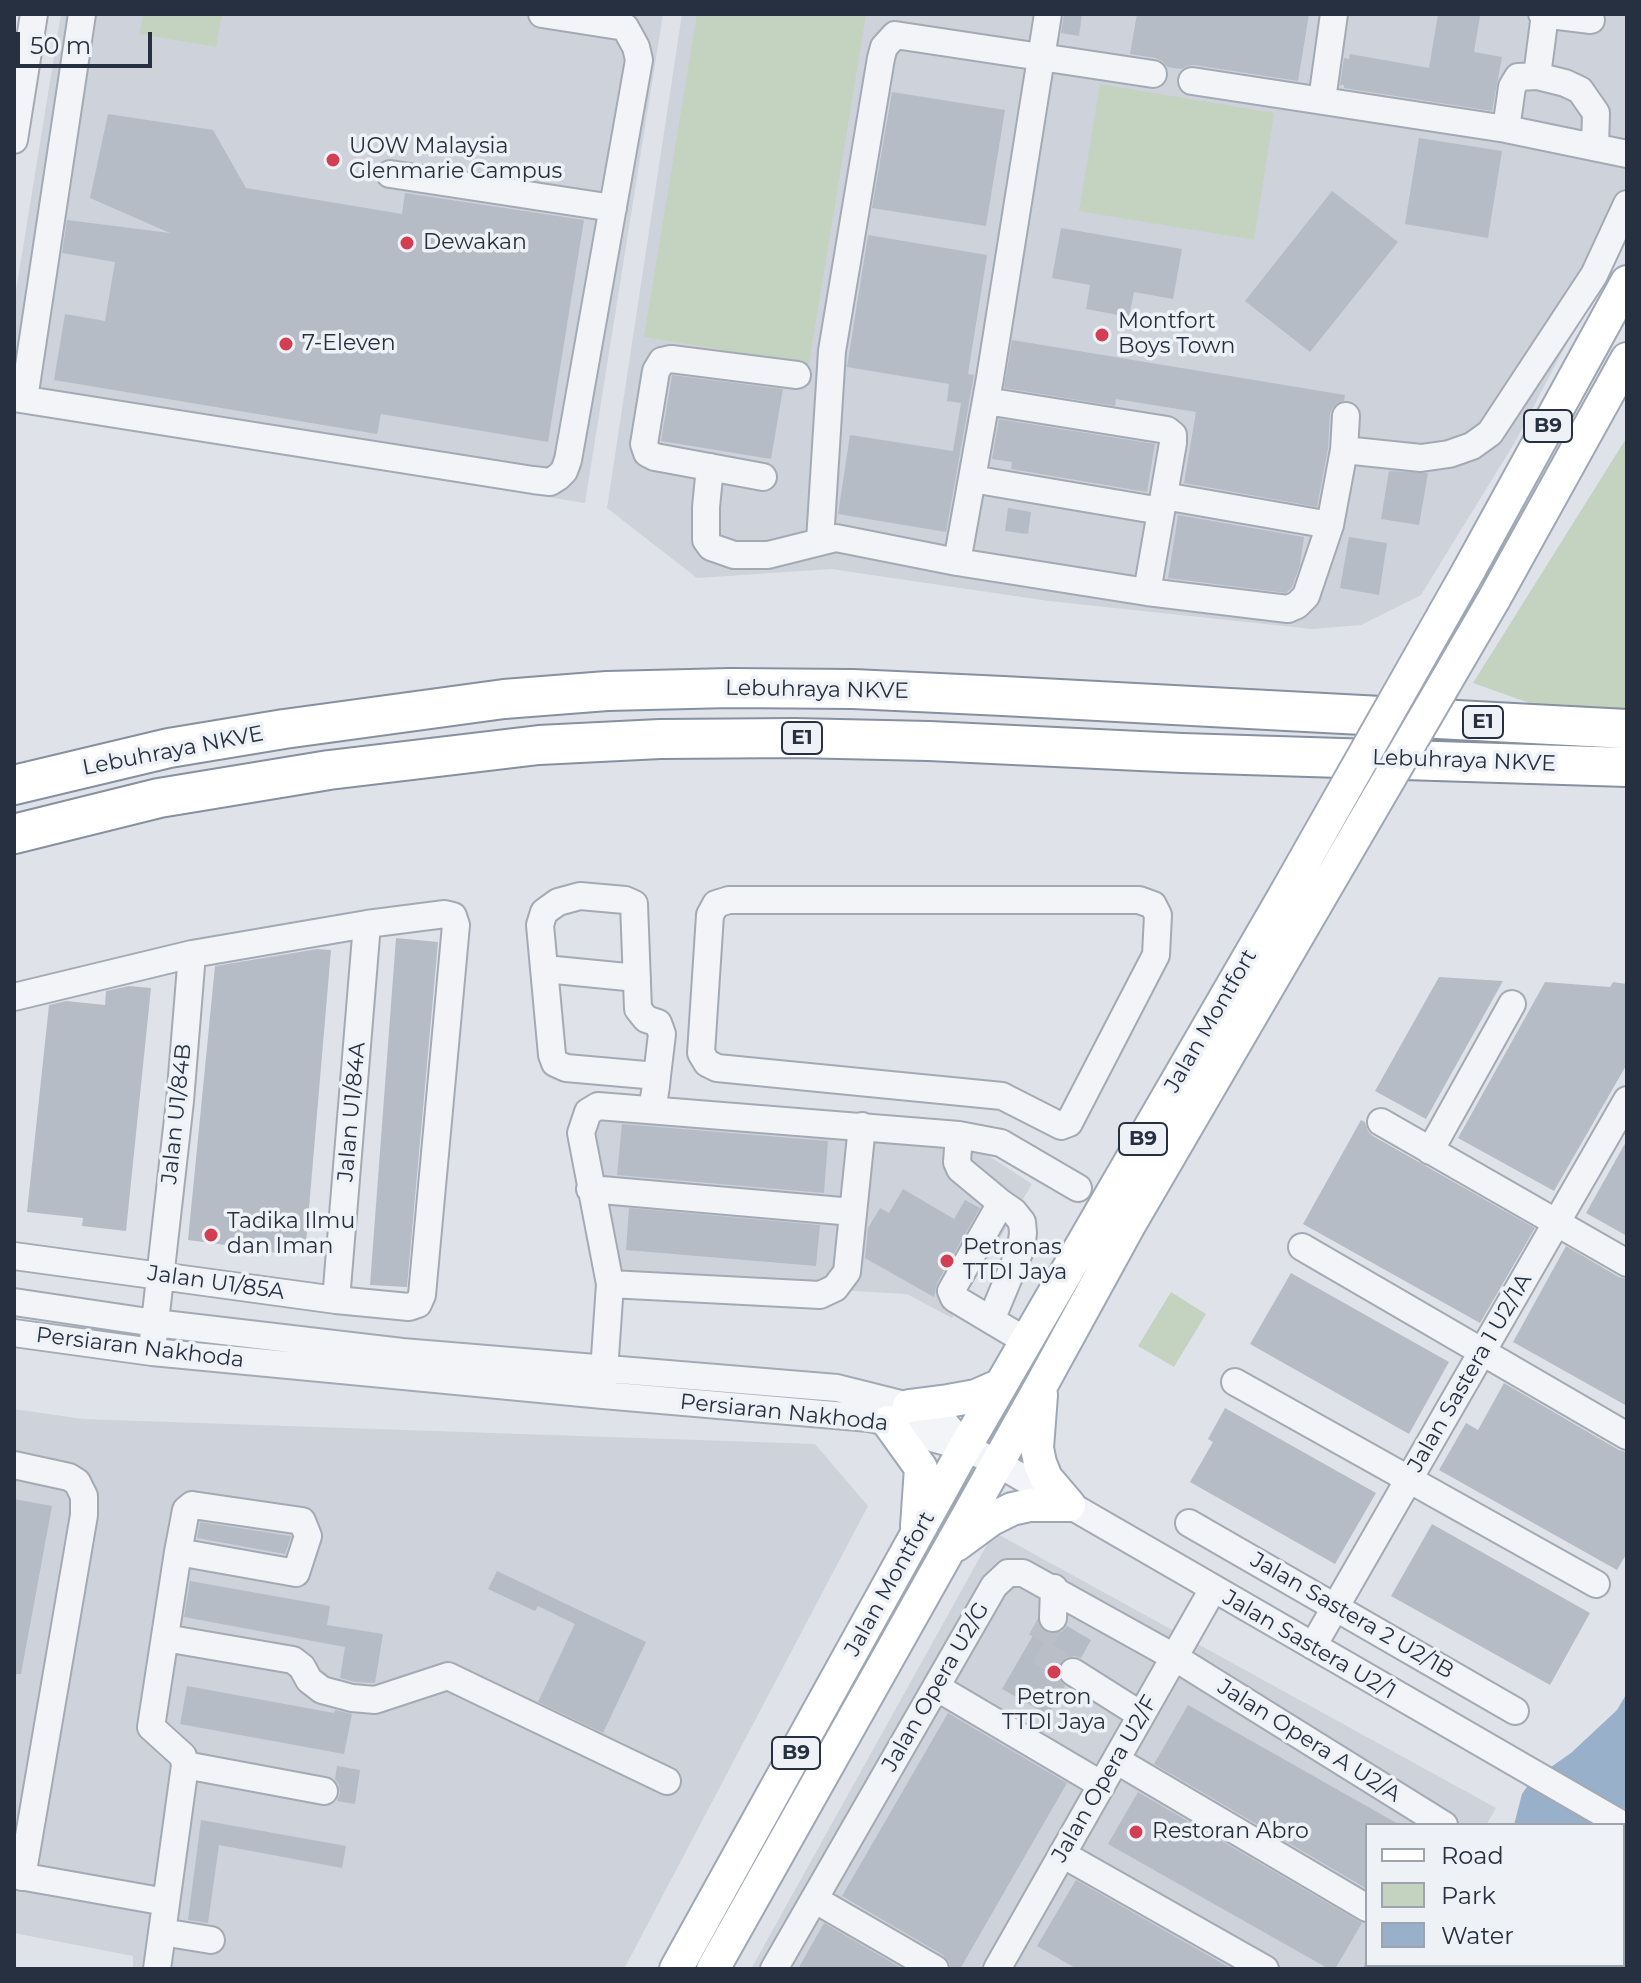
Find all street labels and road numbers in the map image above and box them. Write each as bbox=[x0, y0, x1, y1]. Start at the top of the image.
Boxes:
road number: B9 bbox=[1524, 410, 1572, 442]
street label: Lebuhraya NKVE bbox=[725, 675, 909, 705]
road number: E1 bbox=[1463, 706, 1503, 738]
street label: Lebuhraya NKVE bbox=[80, 721, 266, 781]
road number: E1 bbox=[782, 722, 822, 754]
street label: Lebuhraya NKVE bbox=[1372, 745, 1556, 777]
street label: Jalan Montfort bbox=[1159, 945, 1263, 1097]
street label: Jalan U1/84A bbox=[333, 1041, 371, 1183]
street label: Jalan U1/84B bbox=[157, 1043, 197, 1185]
road number: B9 bbox=[1119, 1123, 1167, 1155]
street label: Jalan U1/85A bbox=[146, 1260, 286, 1306]
street label: Jalan Sastera 1 U2/1A bbox=[1402, 1269, 1538, 1477]
street label: Persiaran Nakhoda bbox=[35, 1322, 245, 1374]
street label: Persiaran Nakhoda bbox=[679, 1389, 889, 1437]
street label: Jalan Montfort bbox=[839, 1507, 941, 1661]
street label: Jalan Sastera 2 U2/1B bbox=[1246, 1547, 1458, 1685]
street label: Jalan Sastera U2/1 bbox=[1218, 1585, 1400, 1705]
street label: Jalan Opera U2/G bbox=[877, 1598, 995, 1776]
street label: Jalan Opera A U2/A bbox=[1213, 1674, 1405, 1808]
street label: Jalan Opera U2/F bbox=[1046, 1691, 1164, 1867]
road number: B9 bbox=[772, 1737, 820, 1769]

